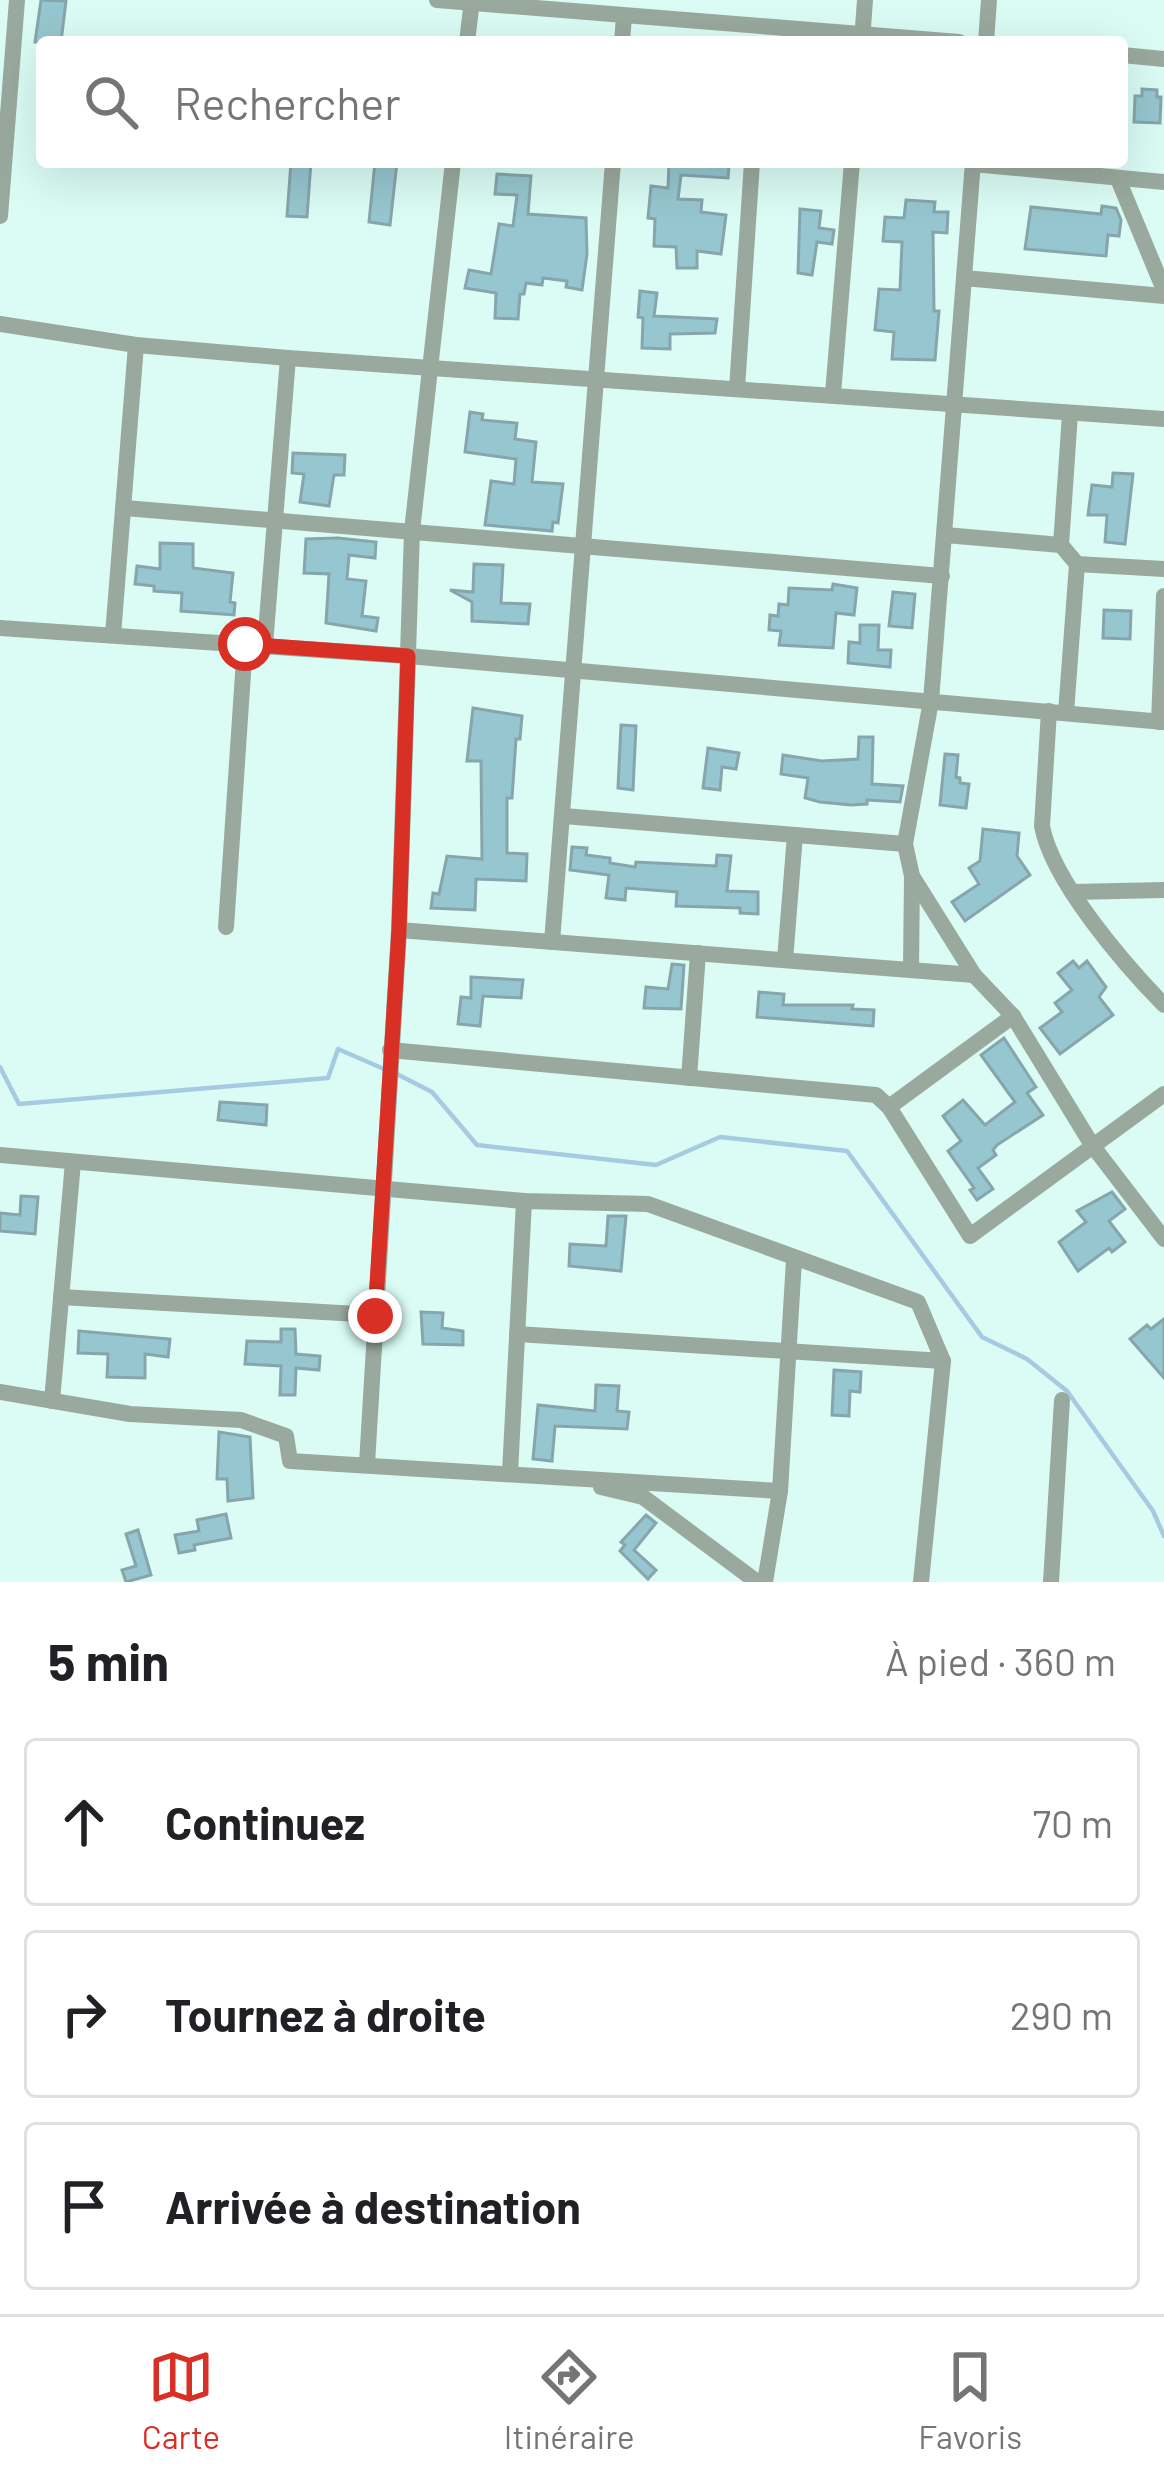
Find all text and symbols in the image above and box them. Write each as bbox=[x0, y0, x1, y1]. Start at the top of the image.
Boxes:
search box bbox=[36, 36, 1128, 168]
icon: search bbox=[78, 69, 144, 135]
text: Rechercher bbox=[174, 75, 401, 129]
route start bbox=[218, 617, 272, 671]
route end bbox=[348, 1289, 402, 1343]
text: 5 min bbox=[48, 1630, 169, 1691]
text: À pied · 360 m bbox=[885, 1637, 1116, 1684]
icon: ahead bbox=[51, 1789, 117, 1855]
text: Continuez bbox=[165, 1795, 365, 1849]
text: 70 m bbox=[1032, 1799, 1113, 1846]
icon: right bbox=[51, 1981, 117, 2047]
text: Tournez à droite bbox=[165, 1987, 486, 2041]
text: 290 m bbox=[1010, 1991, 1113, 2038]
icon: arrive bbox=[51, 2173, 117, 2239]
text: Arrivée à destination bbox=[165, 2179, 581, 2233]
tab: Carte bbox=[142, 2344, 220, 2456]
tab: Itinéraire bbox=[504, 2344, 635, 2456]
tab: Favoris bbox=[918, 2344, 1022, 2456]

